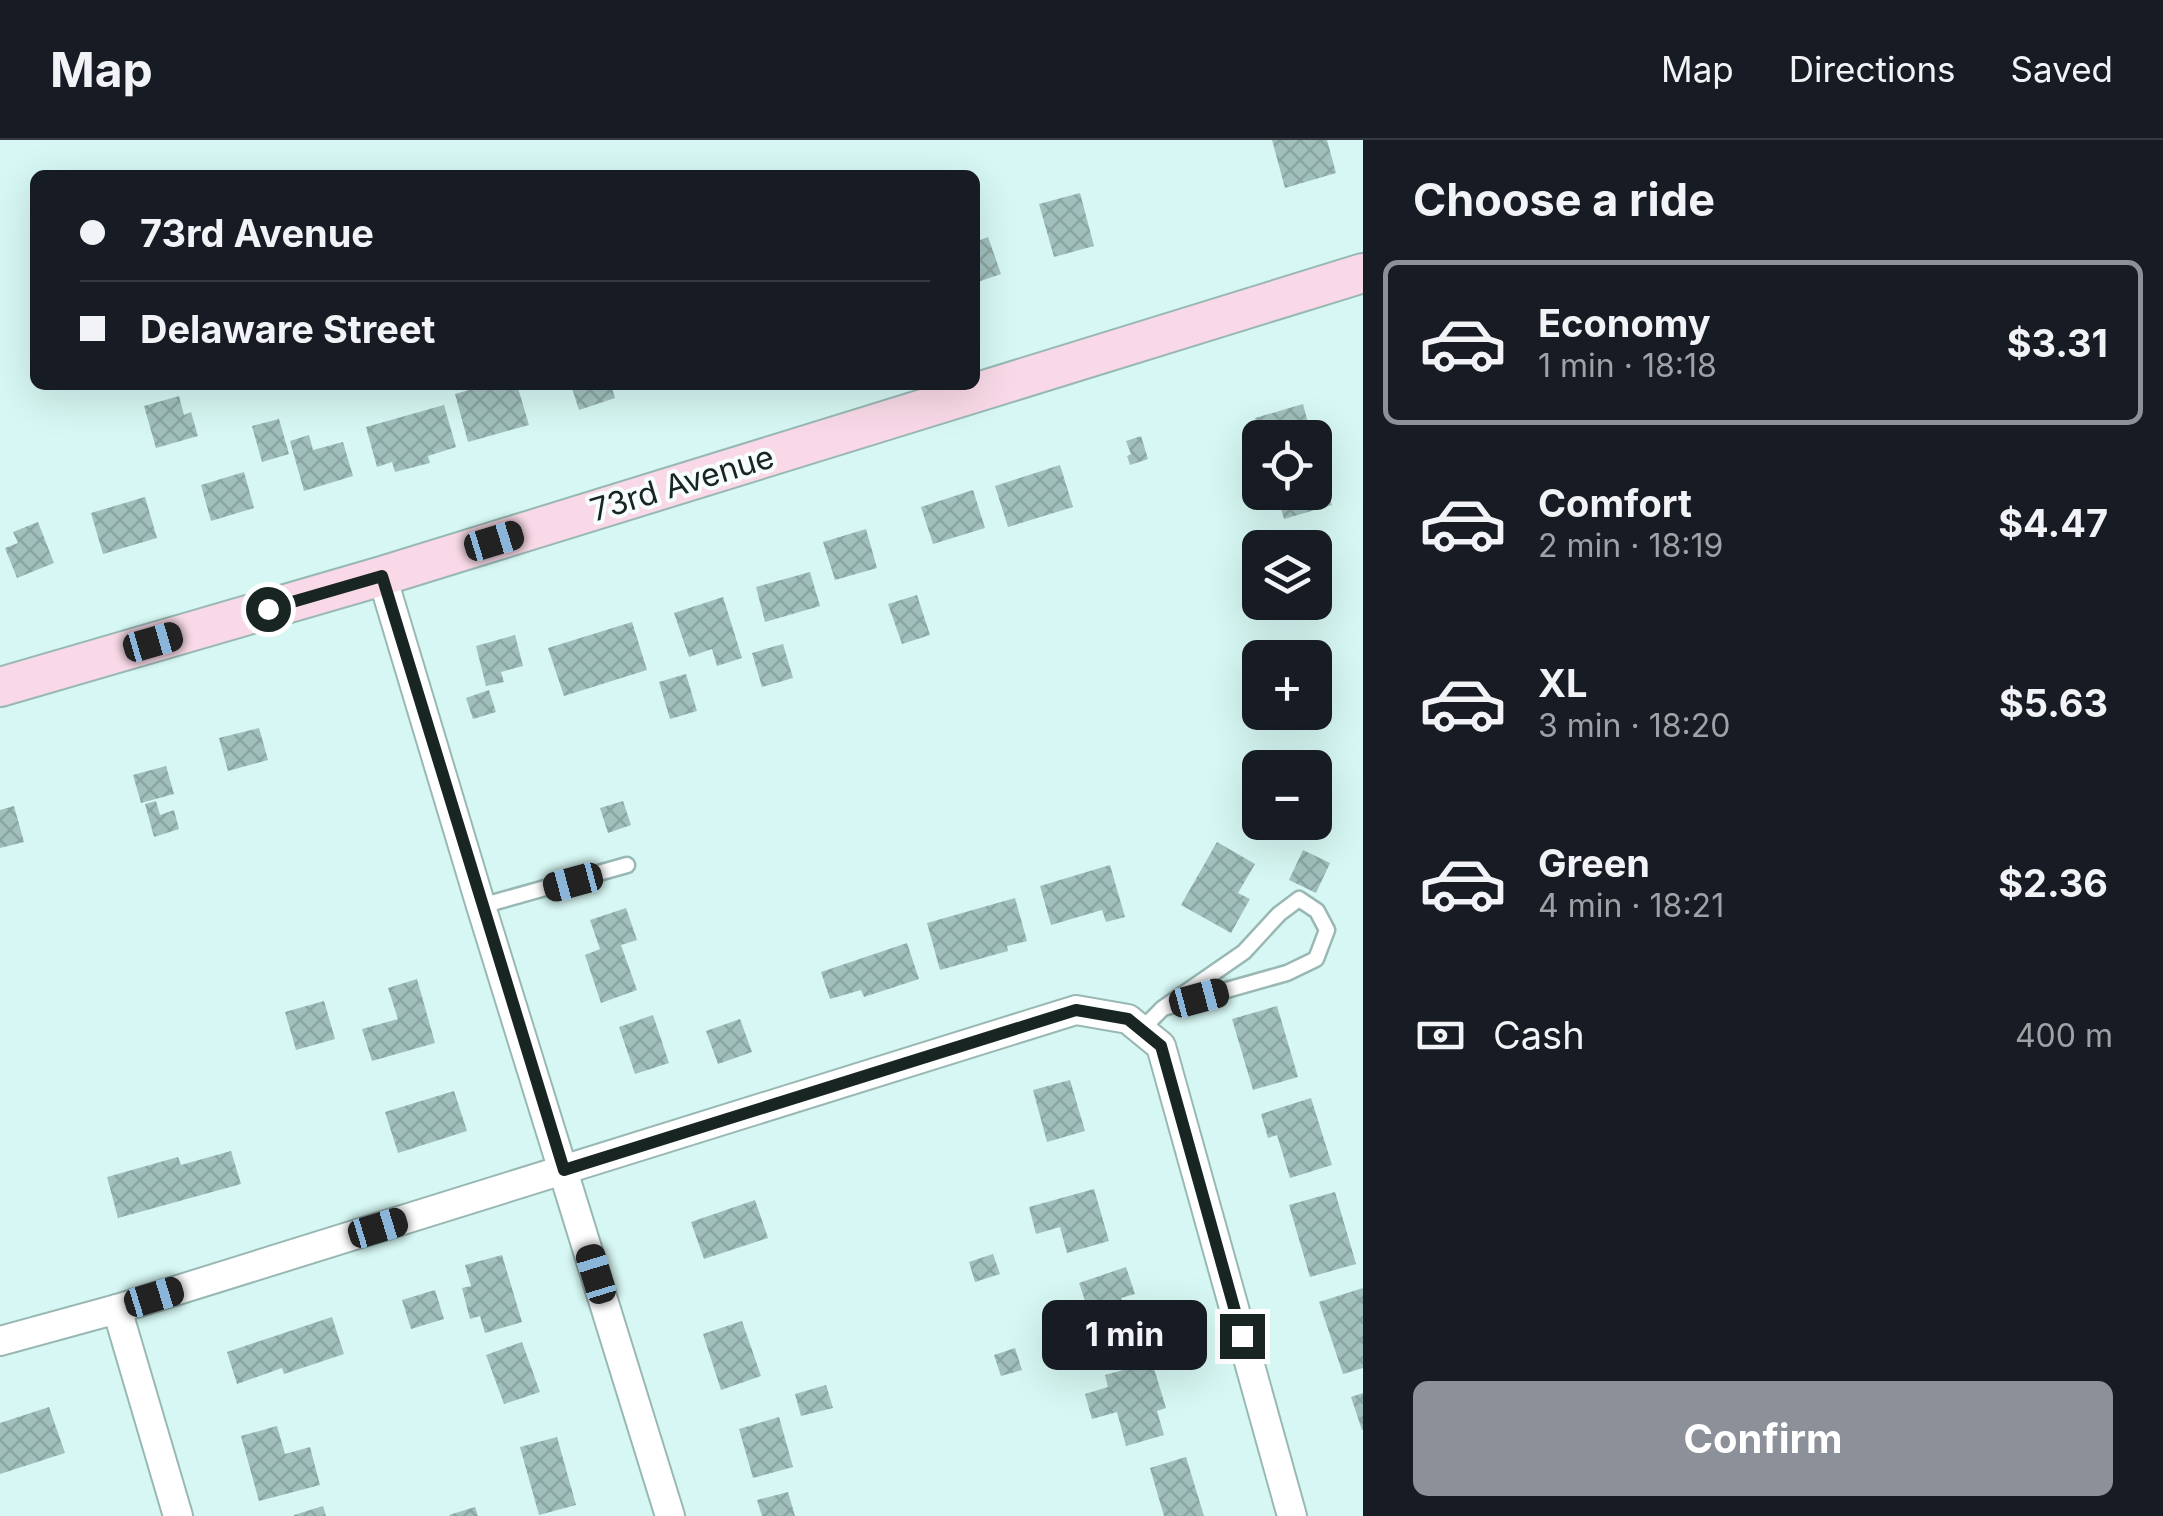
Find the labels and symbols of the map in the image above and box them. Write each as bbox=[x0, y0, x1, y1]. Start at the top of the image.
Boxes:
street label: 73rd Avenue bbox=[586, 437, 778, 529]
car bbox=[461, 518, 527, 564]
route start bbox=[246, 587, 291, 632]
car bbox=[120, 619, 186, 665]
car bbox=[540, 860, 606, 904]
car bbox=[1166, 976, 1232, 1020]
car bbox=[345, 1205, 411, 1251]
car bbox=[573, 1241, 619, 1307]
car bbox=[121, 1274, 187, 1320]
callout: 1 min bbox=[1042, 1301, 1207, 1371]
route end bbox=[1220, 1314, 1265, 1359]

